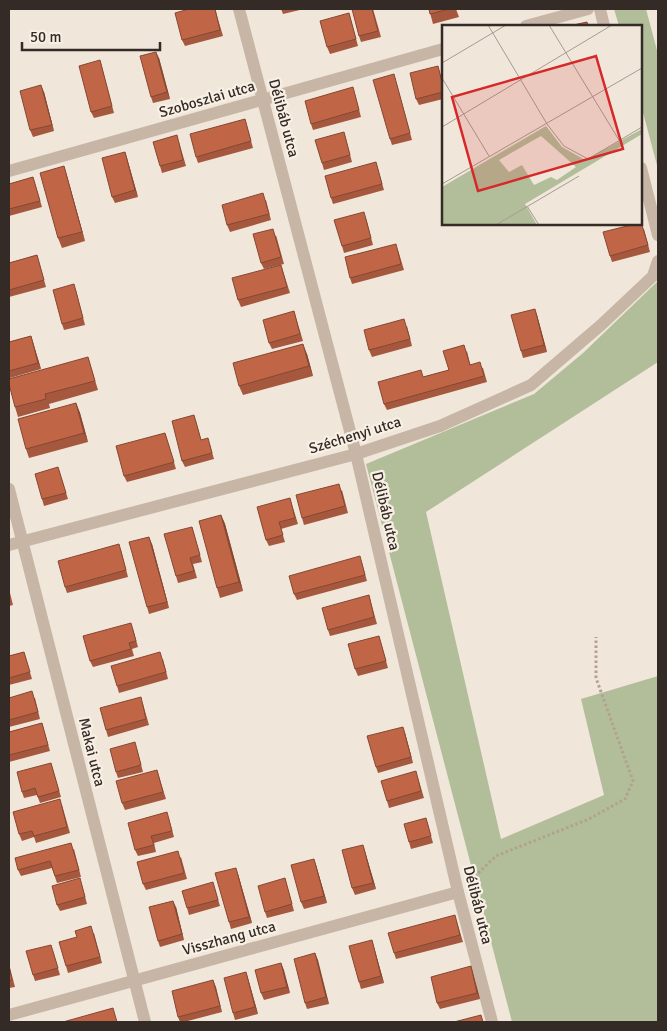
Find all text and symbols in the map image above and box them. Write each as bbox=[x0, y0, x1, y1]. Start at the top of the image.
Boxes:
scale bar bbox=[22, 20, 160, 52]
inset map bbox=[442, 25, 642, 225]
text: 50 m bbox=[30, 28, 61, 46]
street label: Szoboszlai utca bbox=[157, 77, 257, 121]
street label: Délibáb utca bbox=[265, 77, 303, 159]
street label: Széchenyi utca bbox=[307, 412, 403, 458]
street label: Délibáb utca bbox=[368, 470, 404, 552]
street label: Makai utca bbox=[75, 716, 109, 788]
street label: Délibáb utca bbox=[460, 864, 496, 946]
street label: Visszhang utca bbox=[180, 917, 278, 959]

